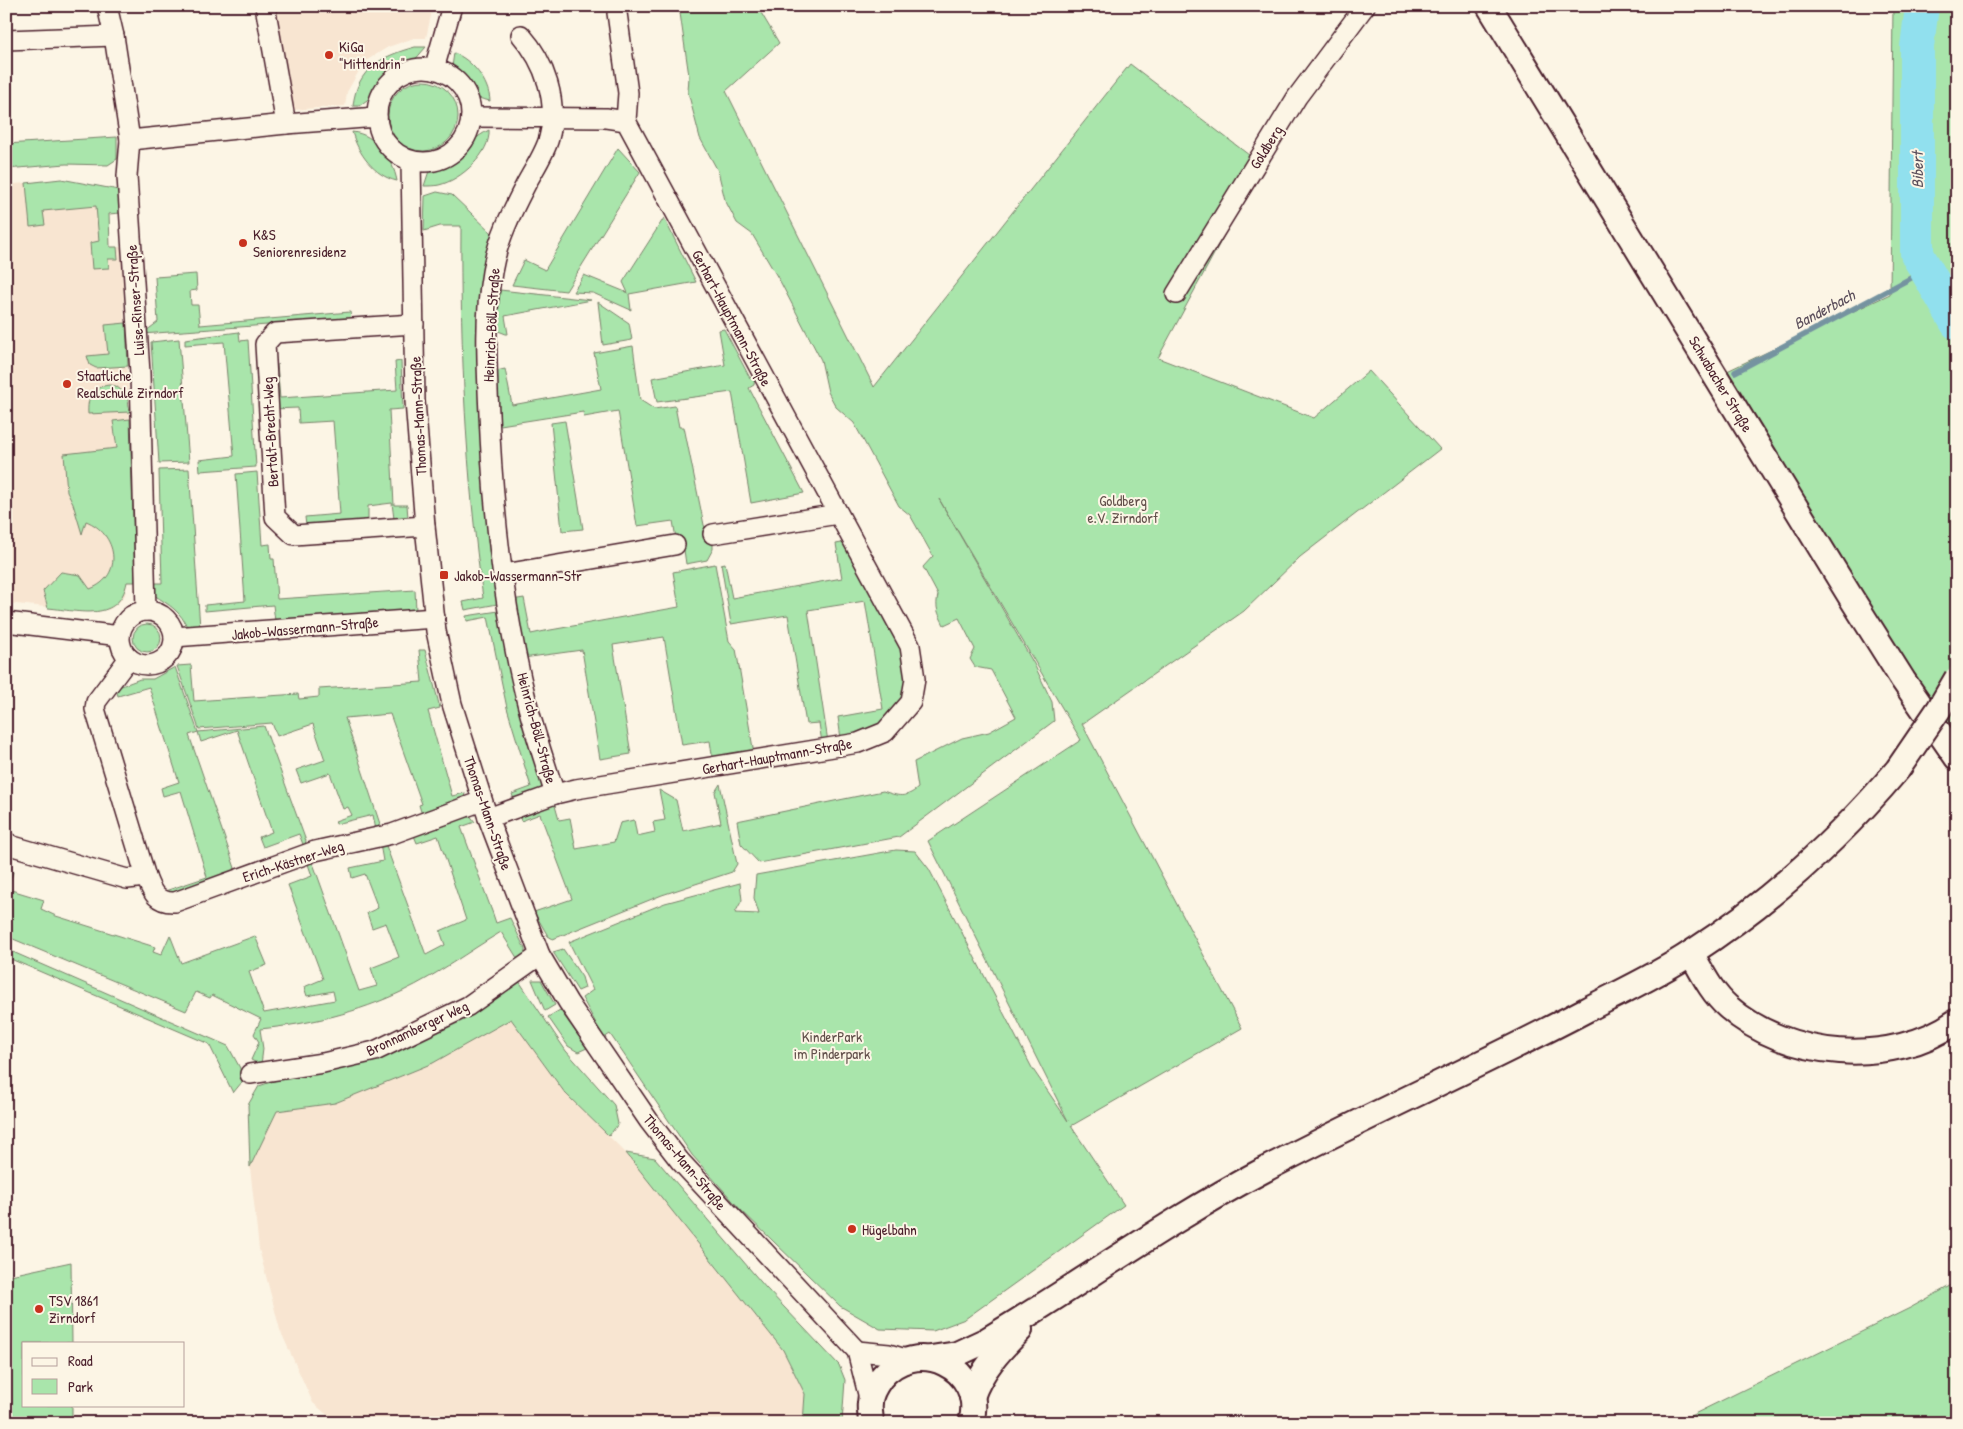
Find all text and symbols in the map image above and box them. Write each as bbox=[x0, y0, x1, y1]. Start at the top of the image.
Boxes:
place label: KiGa "Mittendrin" bbox=[339, 36, 405, 74]
marker: KiGa "Mittendrin" bbox=[323, 49, 335, 61]
street label: Goldberg bbox=[1244, 121, 1288, 173]
water label: Bibert bbox=[1906, 149, 1928, 188]
place label: K&S Seniorenresidenz bbox=[253, 224, 347, 262]
marker: K&S Seniorenresidenz bbox=[237, 237, 249, 249]
street label: Luise-Rinser-Straße bbox=[121, 244, 149, 356]
street label: Gerhart-Hauptmann-Straße bbox=[687, 246, 777, 390]
street label: Heinrich-Böll-Straße bbox=[478, 267, 504, 383]
water label: Banderbach bbox=[1790, 283, 1860, 334]
street label: Schwabacher Straße bbox=[1684, 332, 1758, 436]
street label: Thomas-Mann-Straße bbox=[404, 356, 432, 476]
place label: Staatliche Realschule Zirndorf bbox=[77, 365, 184, 403]
street label: Bertolt-Brecht-Weg bbox=[257, 376, 283, 488]
marker: Staatliche Realschule Zirndorf bbox=[61, 378, 73, 390]
park label: Goldberg e.V. Zirndorf bbox=[1088, 490, 1159, 528]
place label: Jakob-Wassermann-Str bbox=[454, 565, 582, 586]
marker: Jakob-Wassermann-Str bbox=[438, 569, 450, 581]
street label: Jakob-Wassermann-Straße bbox=[231, 611, 379, 645]
street label: Heinrich-Böll-Straße bbox=[512, 670, 562, 786]
street label: Gerhart-Hauptmann-Straße bbox=[700, 732, 854, 780]
street label: Thomas-Mann-Straße bbox=[459, 753, 517, 873]
street label: Erich-Kästner-Weg bbox=[240, 835, 347, 887]
street label: Bronnamberger Weg bbox=[362, 995, 472, 1061]
park label: KinderPark im Pinderpark bbox=[794, 1026, 870, 1064]
street label: Thomas-Mann-Straße bbox=[639, 1110, 731, 1214]
place label: Hügelbahn bbox=[862, 1219, 917, 1240]
marker: Hügelbahn bbox=[846, 1223, 858, 1235]
place label: TSV 1861 Zirndorf bbox=[49, 1290, 98, 1328]
marker: TSV 1861 Zirndorf bbox=[33, 1303, 45, 1315]
legend bbox=[22, 1342, 185, 1406]
text: Road bbox=[68, 1350, 93, 1371]
text: Park bbox=[68, 1376, 93, 1397]

